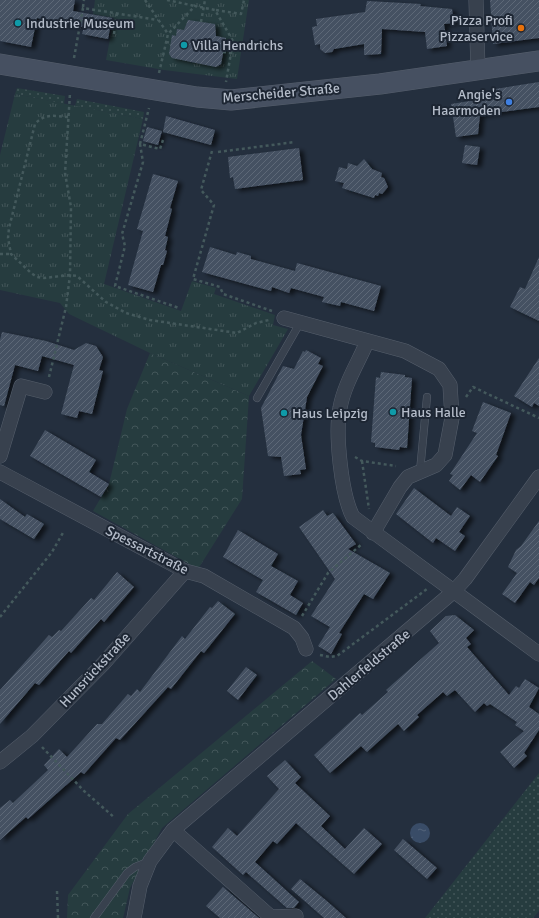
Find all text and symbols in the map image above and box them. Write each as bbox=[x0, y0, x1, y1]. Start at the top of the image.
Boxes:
place label: Pizza Profi Pizzaservice bbox=[439, 12, 513, 45]
place label: Industrie Museum bbox=[26, 15, 134, 32]
marker: Industrie Museum bbox=[13, 18, 23, 28]
marker: Pizza Profi Pizzaservice bbox=[516, 23, 526, 33]
place label: Villa Hendrichs bbox=[192, 37, 283, 54]
marker: Villa Hendrichs bbox=[179, 40, 189, 50]
street label: Merscheider Straße bbox=[222, 79, 340, 107]
place label: Angie's Haarmoden bbox=[432, 86, 501, 119]
marker: Angie's Haarmoden bbox=[504, 97, 514, 107]
place label: Haus Halle bbox=[401, 404, 466, 421]
place label: Haus Leipzig bbox=[292, 405, 368, 422]
marker: Haus Halle bbox=[388, 407, 398, 417]
marker: Haus Leipzig bbox=[279, 408, 289, 418]
street label: Spessartstraße bbox=[103, 522, 191, 578]
street label: Dahlerfeldstraße bbox=[324, 626, 414, 704]
street label: Hunsrückstraße bbox=[56, 629, 134, 711]

